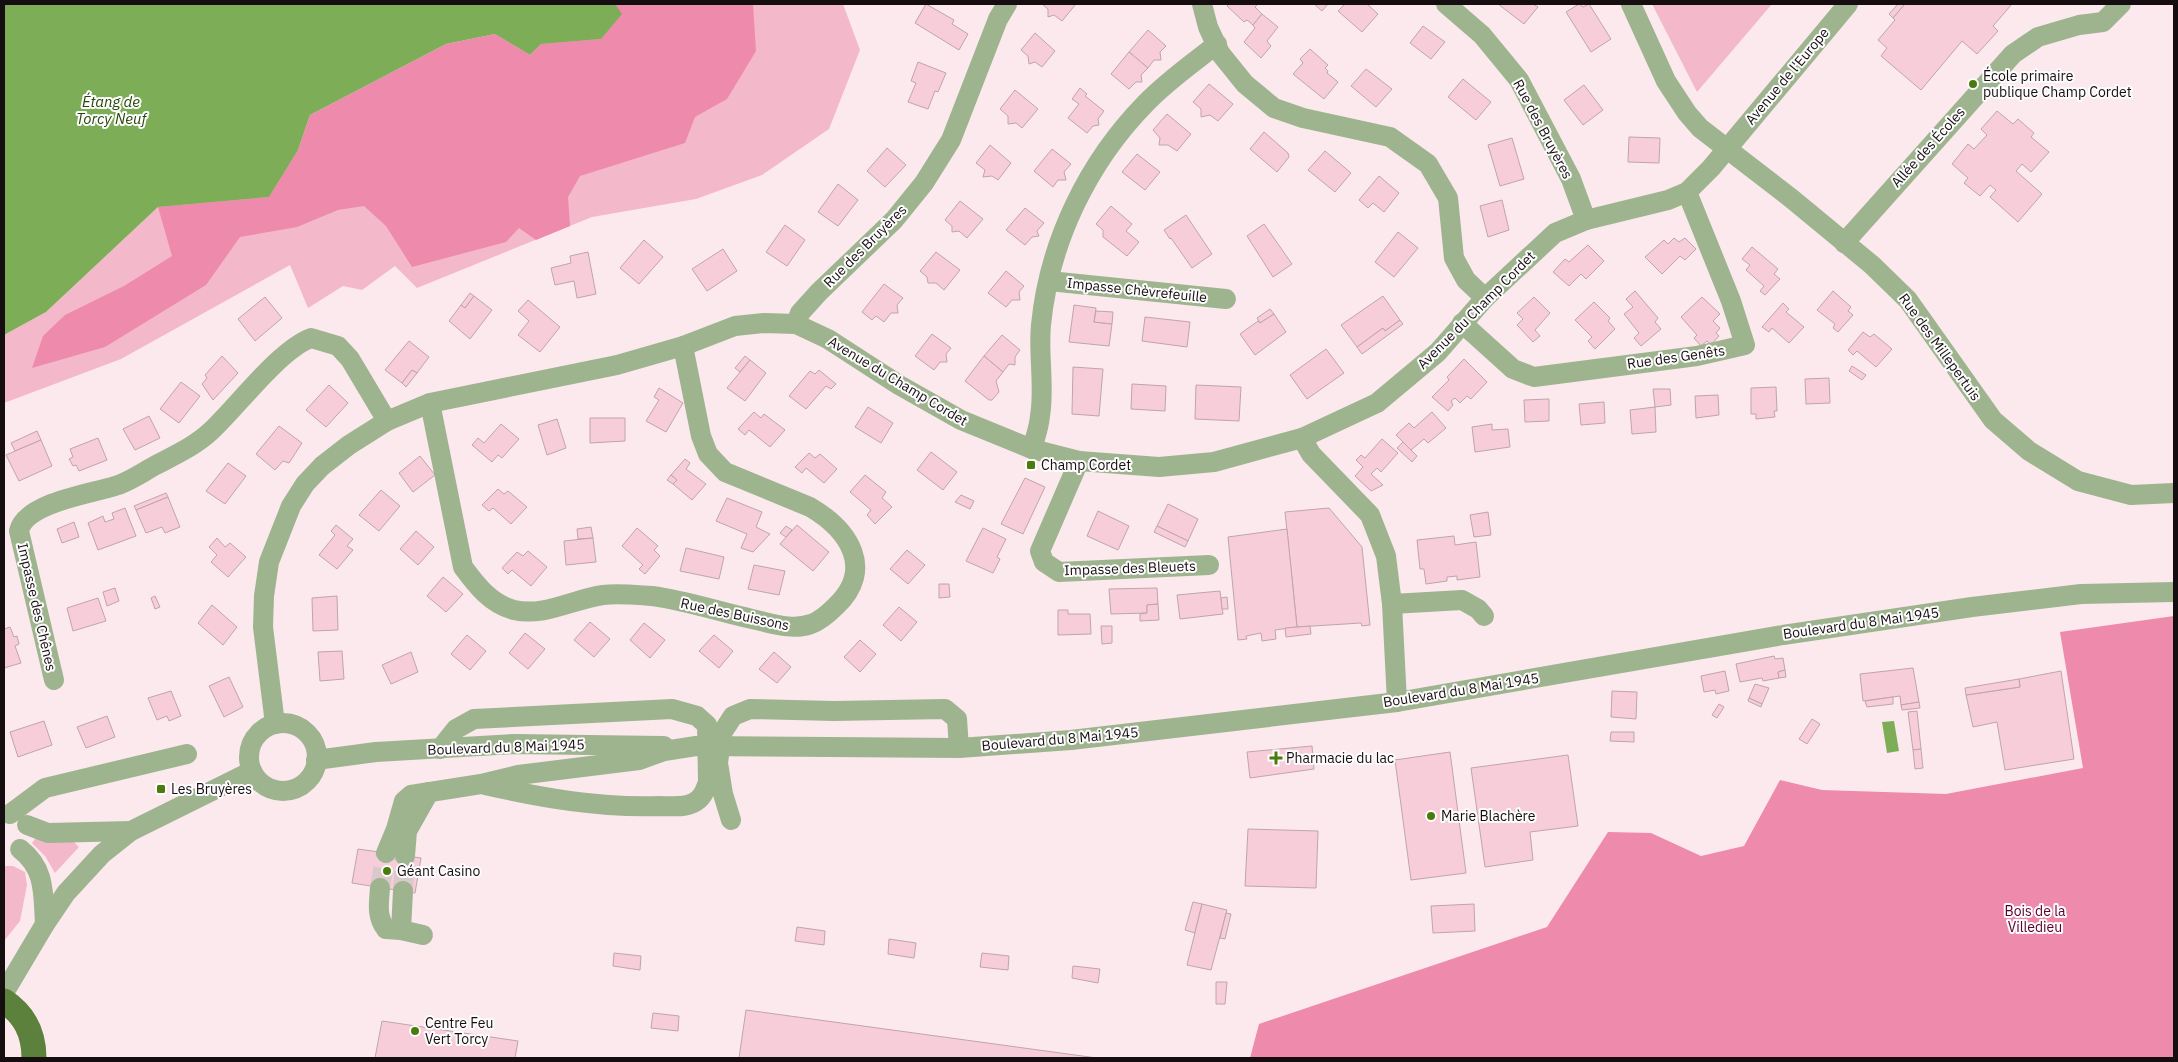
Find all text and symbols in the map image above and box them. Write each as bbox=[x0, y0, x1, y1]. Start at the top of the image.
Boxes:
street label: Avenue de l'Europe bbox=[1741, 24, 1833, 128]
place label: École primaire publique Champ Cordet bbox=[1983, 66, 2132, 101]
street label: Rue des Bruyères bbox=[1509, 76, 1577, 182]
marker: École primaire publique Champ Cordet bbox=[1967, 78, 1979, 90]
water label: Étang de Torcy Neuf bbox=[76, 92, 147, 128]
street label: Allée des Écoles bbox=[1886, 102, 1969, 191]
street label: Rue des Bruyères bbox=[820, 201, 910, 291]
street label: Avenue du Champ Cordet bbox=[1413, 247, 1539, 373]
street label: Impasse Chèvrefeuille bbox=[1066, 274, 1208, 306]
street label: Rue des Millepertuis bbox=[1895, 290, 1985, 404]
street label: Avenue du Champ Cordet bbox=[825, 332, 971, 430]
street label: Rue des Genêts bbox=[1626, 341, 1726, 373]
place label: Champ Cordet bbox=[1041, 456, 1131, 474]
marker: Champ Cordet bbox=[1025, 459, 1037, 471]
street label: Impasse des Chênes bbox=[14, 541, 61, 673]
street label: Impasse des Bleuets bbox=[1064, 557, 1196, 579]
street label: Rue des Buissons bbox=[679, 594, 791, 634]
street label: Boulevard du 8 Mai 1945 bbox=[1782, 603, 1940, 643]
street label: Boulevard du 8 Mai 1945 bbox=[1382, 669, 1540, 711]
street label: Boulevard du 8 Mai 1945 bbox=[981, 723, 1139, 755]
street label: Boulevard du 8 Mai 1945 bbox=[427, 735, 585, 759]
place label: Pharmacie du lac bbox=[1286, 749, 1394, 767]
marker: Pharmacie du lac bbox=[1270, 752, 1282, 764]
place label: Les Bruyères bbox=[171, 780, 252, 798]
marker: Les Bruyères bbox=[155, 783, 167, 795]
place label: Marie Blachère bbox=[1441, 807, 1536, 825]
marker: Marie Blachère bbox=[1425, 810, 1437, 822]
place label: Géant Casino bbox=[397, 862, 481, 880]
marker: Géant Casino bbox=[381, 865, 393, 877]
park label: Bois de la Villedieu bbox=[2005, 902, 2066, 936]
place label: Centre Feu Vert Torcy bbox=[425, 1014, 493, 1048]
marker: Centre Feu Vert Torcy bbox=[409, 1025, 421, 1037]

